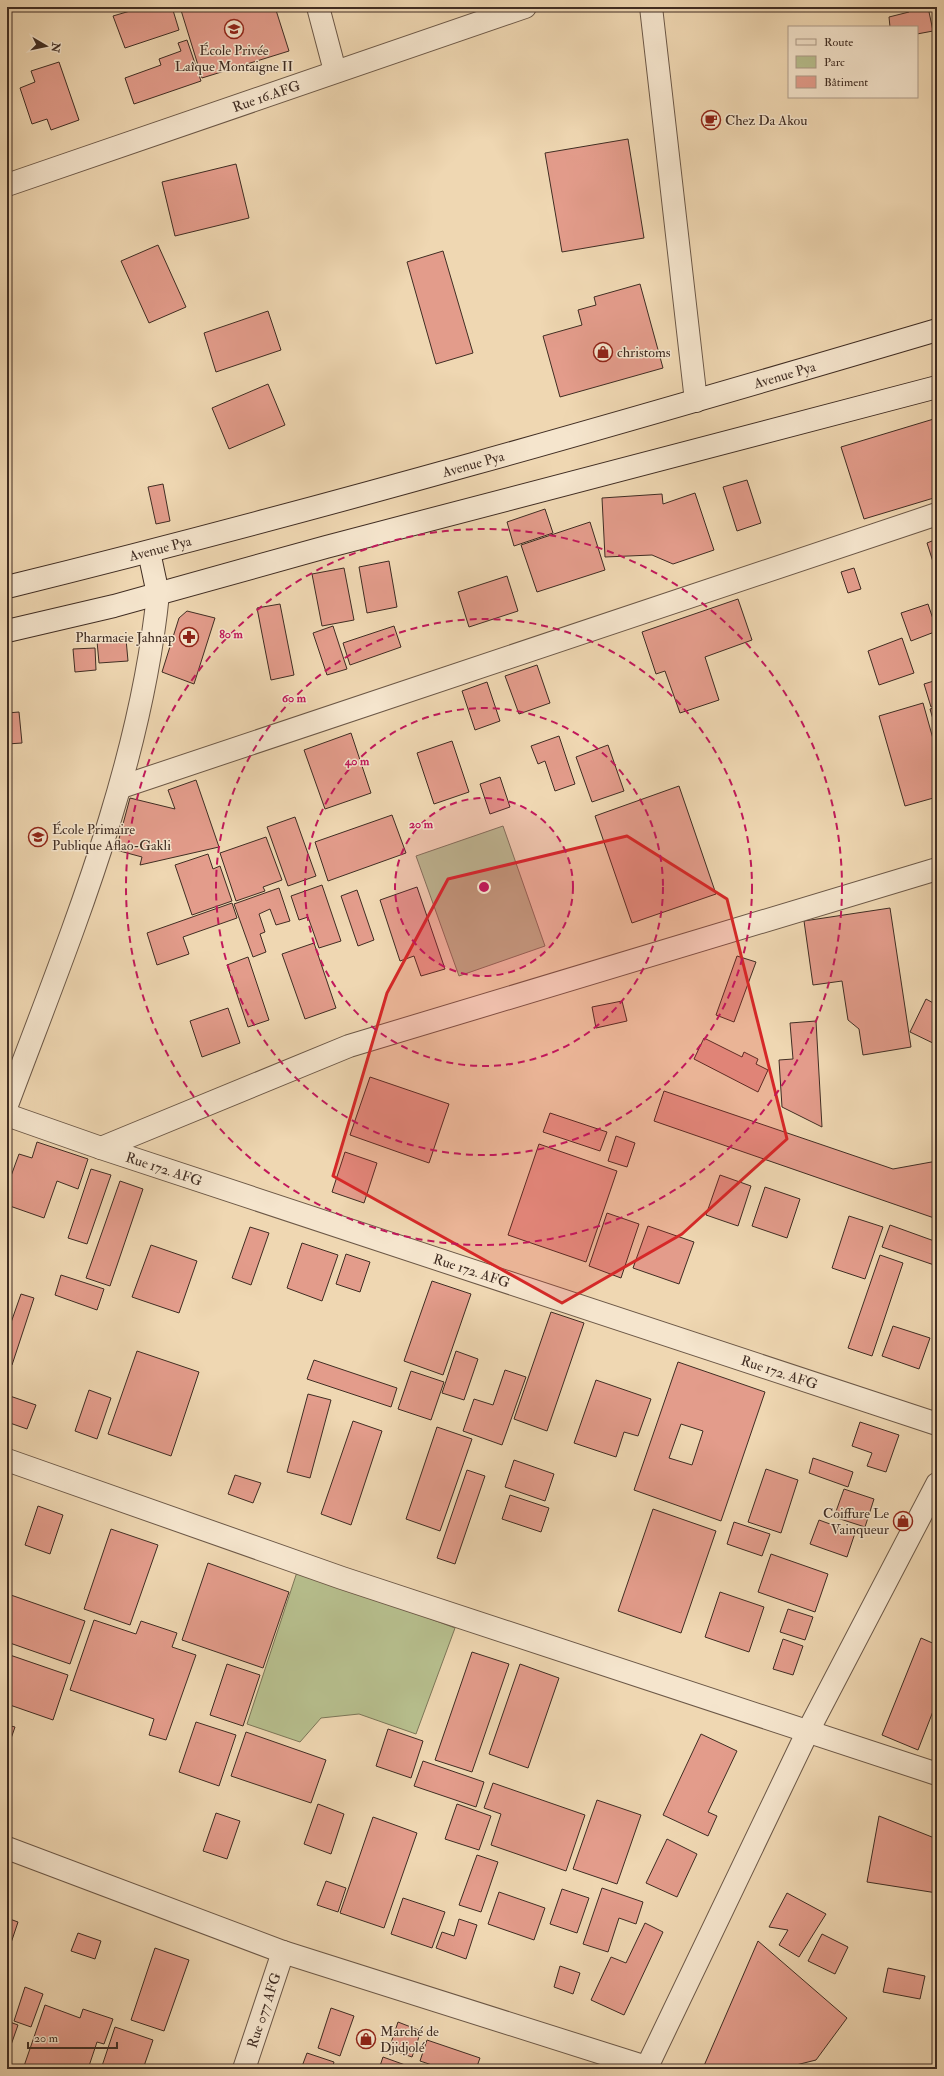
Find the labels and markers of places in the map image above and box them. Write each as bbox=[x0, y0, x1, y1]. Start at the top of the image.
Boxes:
school or university icon: École Privée Laîque Montaigne II bbox=[223, 18, 245, 40]
place label: École Privée Laîque Montaigne II bbox=[175, 42, 294, 75]
cafe icon: Chez Da Akou bbox=[700, 109, 722, 131]
place label: Chez Da Akou bbox=[725, 112, 808, 129]
shop icon: christoms bbox=[592, 341, 614, 363]
place label: christoms bbox=[617, 344, 671, 361]
pharmacy icon: Pharmacie Jahnap bbox=[178, 626, 200, 648]
place label: Pharmacie Jahnap bbox=[75, 629, 175, 647]
place label: École Primaire Publique Aflao-Gakli bbox=[52, 821, 171, 854]
school or university icon: École Primaire Publique Aflao-Gakli bbox=[27, 826, 49, 848]
centre of rings bbox=[477, 880, 491, 894]
place label: Coiffure Le Vainqueur bbox=[823, 1505, 890, 1538]
shop icon: Coiffure Le Vainqueur bbox=[892, 1510, 914, 1532]
place label: Marché de Djidjolé bbox=[380, 2023, 439, 2056]
shop icon: Marché de Djidjolé bbox=[355, 2028, 377, 2050]

